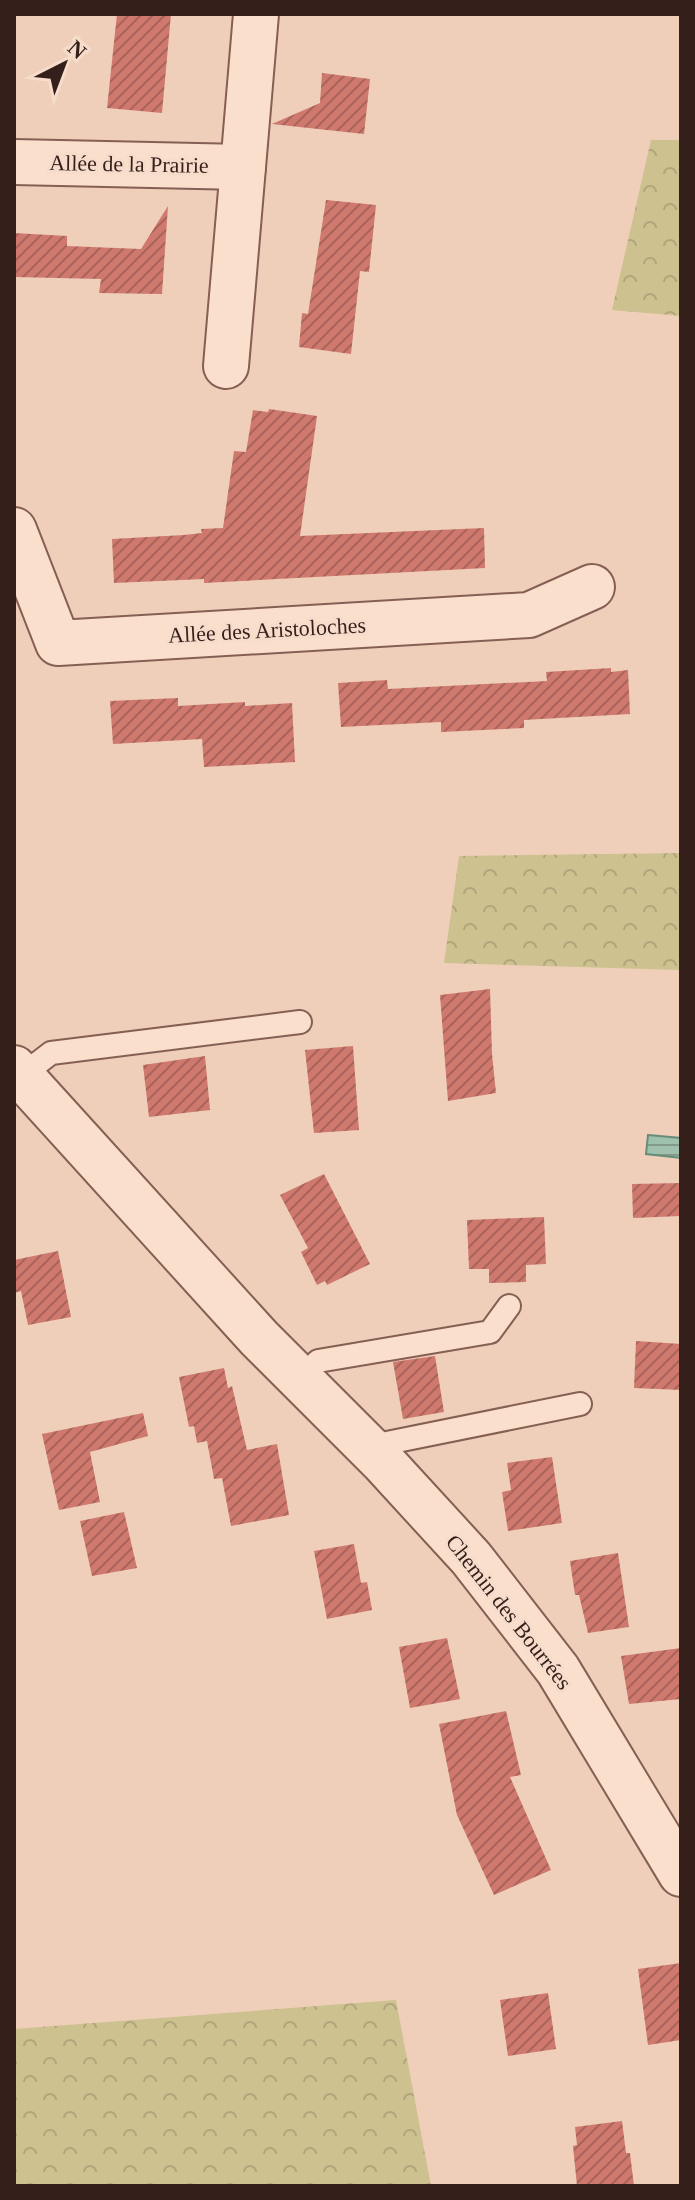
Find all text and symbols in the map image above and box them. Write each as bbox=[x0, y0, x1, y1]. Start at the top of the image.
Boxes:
north arrow bbox=[24, 24, 104, 104]
text: N bbox=[63, 35, 91, 64]
street label: Allée de la Prairie bbox=[49, 150, 209, 178]
street label: Allée des Aristoloches bbox=[167, 612, 367, 648]
street label: Chemin des Bourrées bbox=[441, 1530, 577, 1694]

